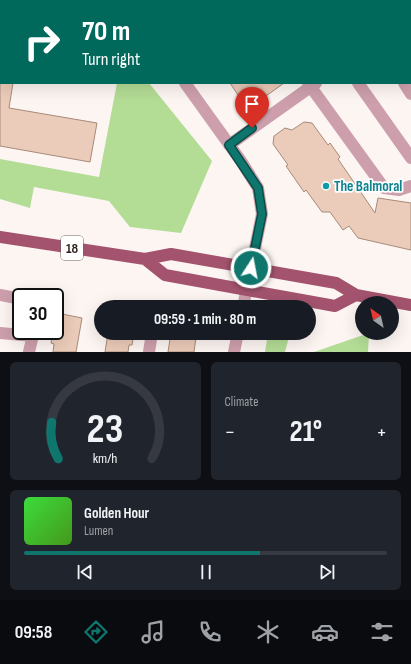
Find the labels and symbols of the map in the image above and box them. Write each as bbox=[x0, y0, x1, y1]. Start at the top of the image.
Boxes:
pin bbox=[235, 87, 269, 128]
place label: The Balmoral bbox=[334, 177, 402, 196]
marker: The Balmoral bbox=[321, 181, 331, 191]
road number: 18 bbox=[61, 236, 83, 260]
position arrow bbox=[230, 247, 272, 289]
speed limit sign: 30 bbox=[12, 288, 64, 340]
north arrow bbox=[355, 296, 399, 340]

